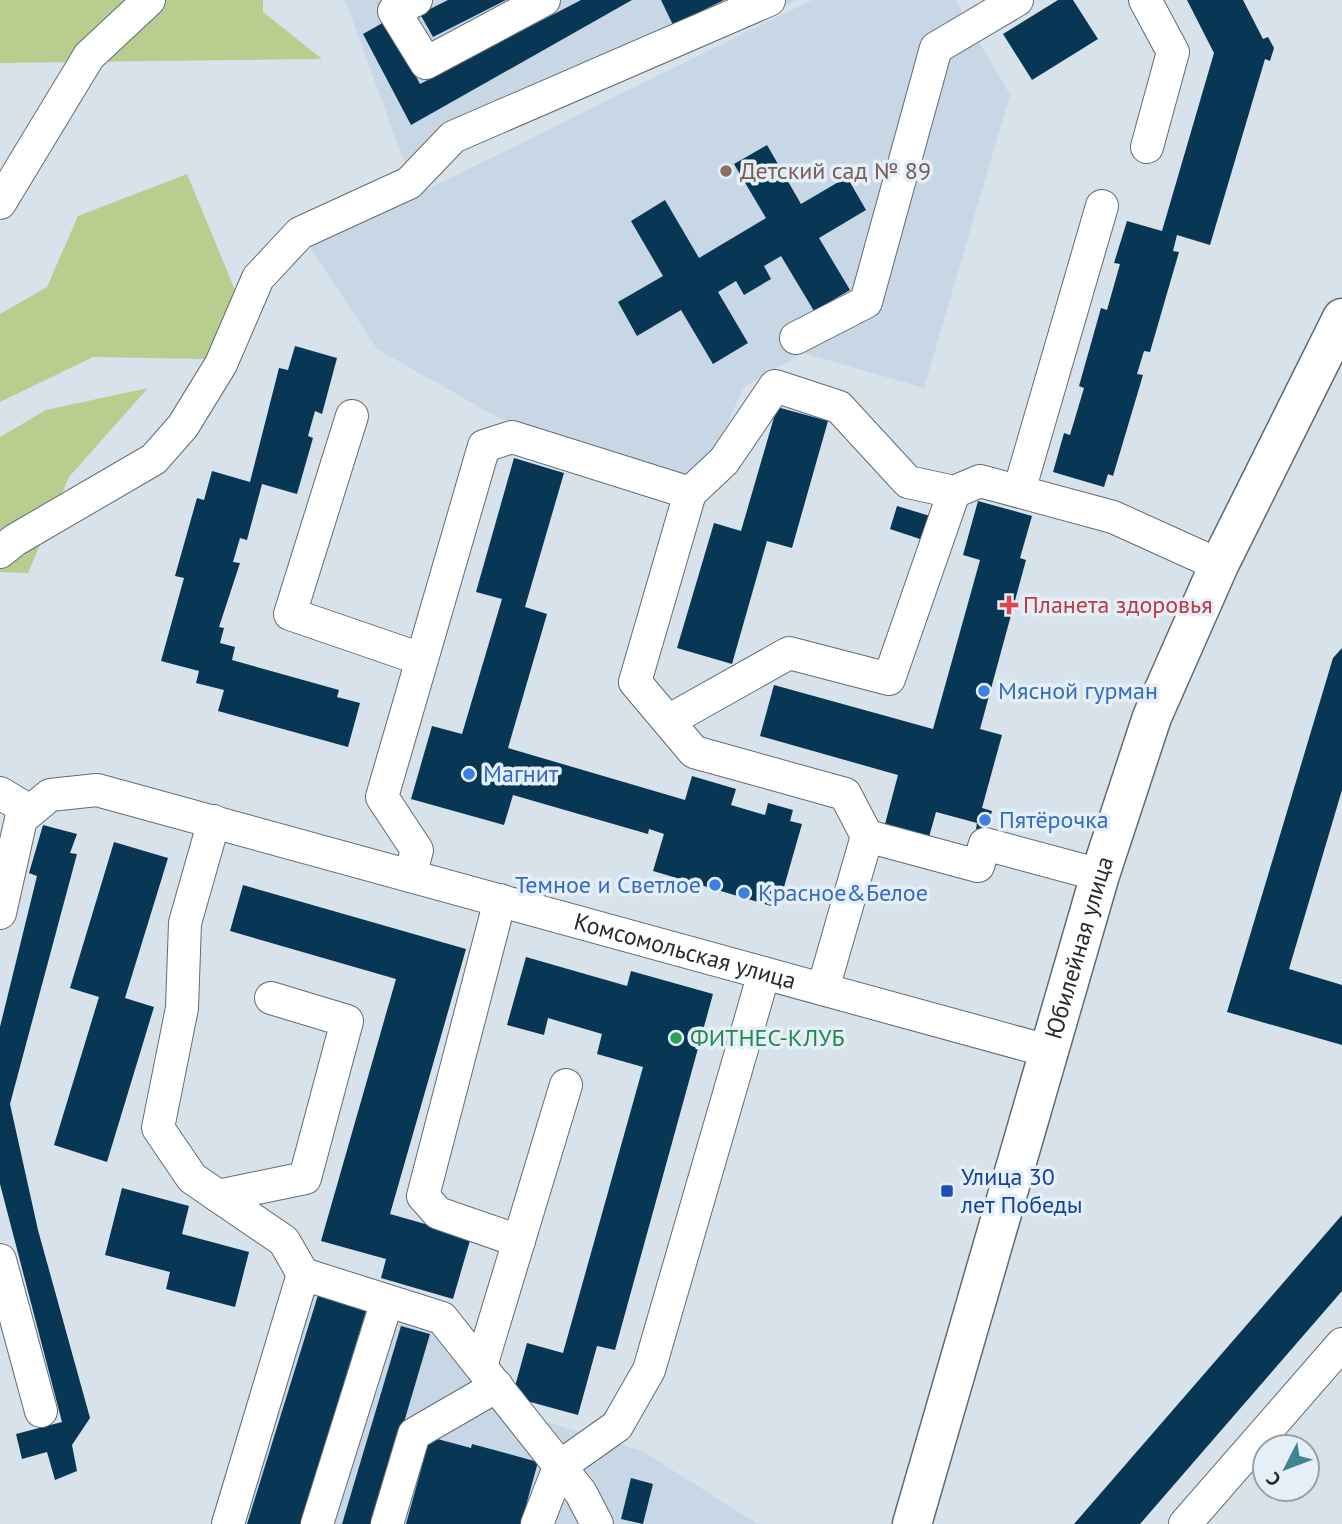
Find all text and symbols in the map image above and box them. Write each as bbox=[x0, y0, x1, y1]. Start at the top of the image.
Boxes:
place label: Детский сад № 89 bbox=[740, 155, 931, 186]
marker: Детский сад № 89 bbox=[718, 163, 734, 179]
place label: Планета здоровья bbox=[1023, 589, 1213, 620]
marker: Планета здоровья bbox=[1001, 597, 1017, 613]
place label: Мясной гурман bbox=[998, 675, 1158, 706]
marker: Мясной гурман bbox=[976, 683, 992, 699]
place label: Магнит bbox=[483, 758, 559, 789]
marker: Магнит bbox=[461, 766, 477, 782]
place label: Пятёрочка bbox=[999, 804, 1109, 835]
marker: Пятёрочка bbox=[977, 812, 993, 828]
street label: Юбилейная улица bbox=[1037, 852, 1120, 1042]
place label: Темное и Светлое bbox=[515, 869, 701, 900]
marker: Темное и Светлое bbox=[707, 877, 723, 893]
place label: Красное&Белое bbox=[758, 877, 928, 908]
marker: Красное&Белое bbox=[736, 885, 752, 901]
street label: Комсомольская улица bbox=[571, 906, 800, 996]
place label: ФИТНЕС-КЛУБ bbox=[690, 1022, 845, 1053]
marker: ФИТНЕС-КЛУБ bbox=[668, 1030, 684, 1046]
place label: Улица 30 лет Победы bbox=[960, 1161, 1083, 1220]
marker: Улица 30 лет Победы bbox=[939, 1183, 955, 1199]
north arrow bbox=[1251, 1433, 1321, 1503]
text: С bbox=[1261, 1467, 1286, 1491]

